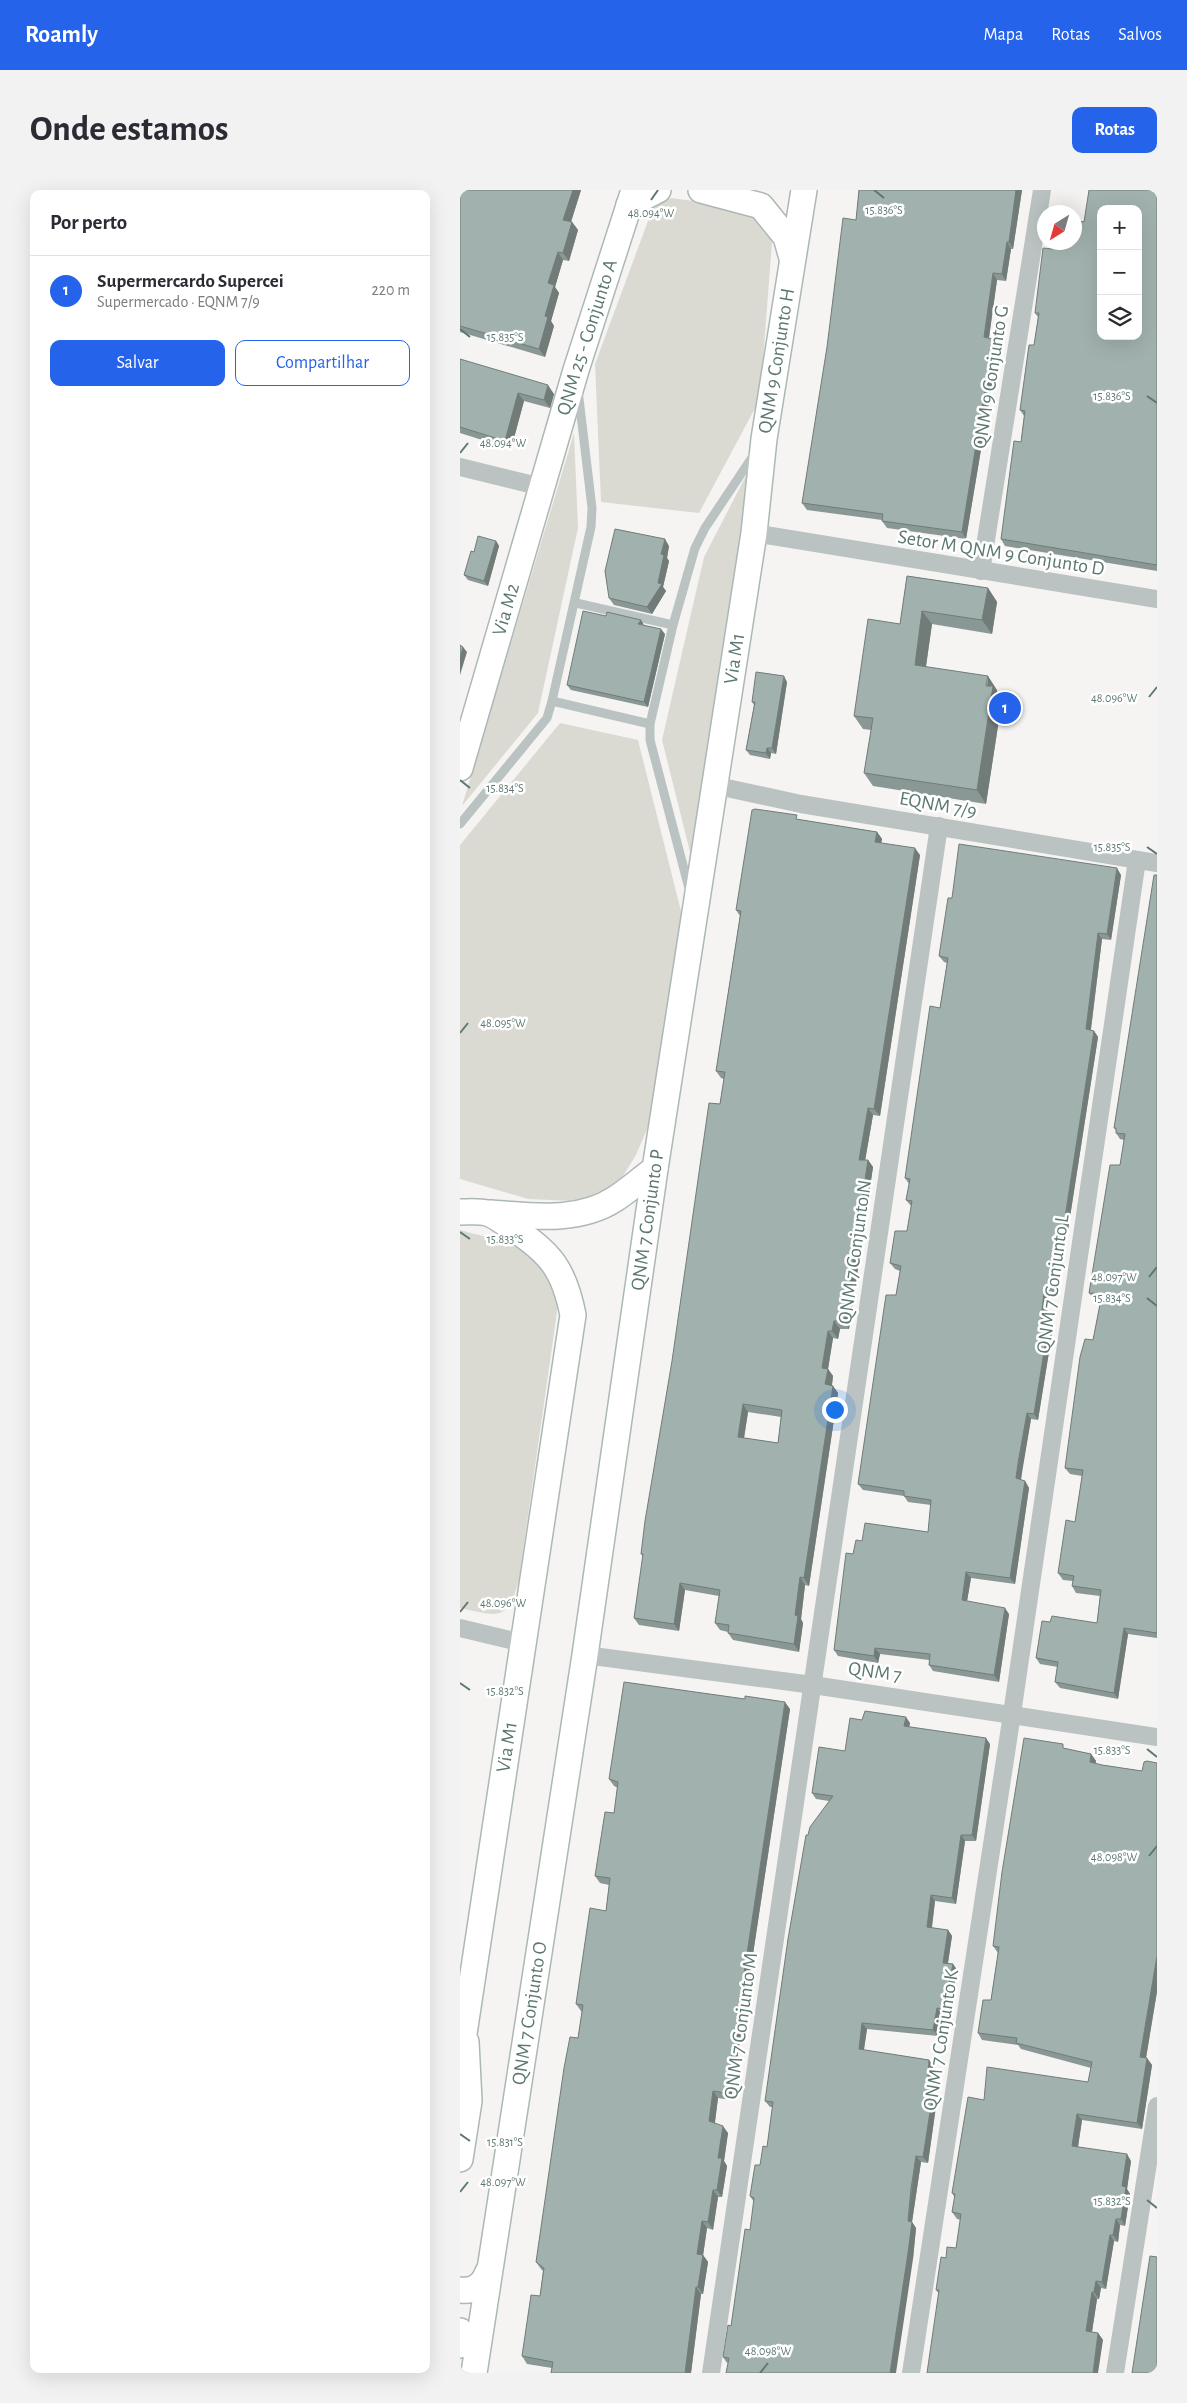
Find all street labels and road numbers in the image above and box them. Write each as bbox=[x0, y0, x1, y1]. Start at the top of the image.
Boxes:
street label: QNM 25 - Conjunto A bbox=[553, 257, 621, 418]
street label: QNM 9 Conjunto H bbox=[755, 287, 798, 435]
street label: QNM 9 Conjunto G bbox=[970, 304, 1012, 450]
street label: Setor M QNM 9 Conjunto D bbox=[896, 527, 1106, 579]
street label: Via M2 bbox=[489, 581, 523, 638]
street label: Via M1 bbox=[721, 632, 748, 686]
street label: EQNM 7/9 bbox=[898, 788, 978, 822]
street label: QNM 7 Conjunto P bbox=[628, 1148, 668, 1292]
street label: QNM 7 Conjunto N bbox=[835, 1179, 875, 1325]
street label: QNM 7 Conjunto L bbox=[1033, 1212, 1073, 1355]
street label: QNM 7 bbox=[847, 1658, 903, 1686]
street label: Via M1 bbox=[493, 1720, 521, 1774]
street label: QNM 7 Conjunto O bbox=[509, 1940, 551, 2086]
street label: QNM 7 Conjunto M bbox=[721, 1951, 761, 2101]
street label: QNM 7 Conjunto K bbox=[920, 1968, 962, 2112]

